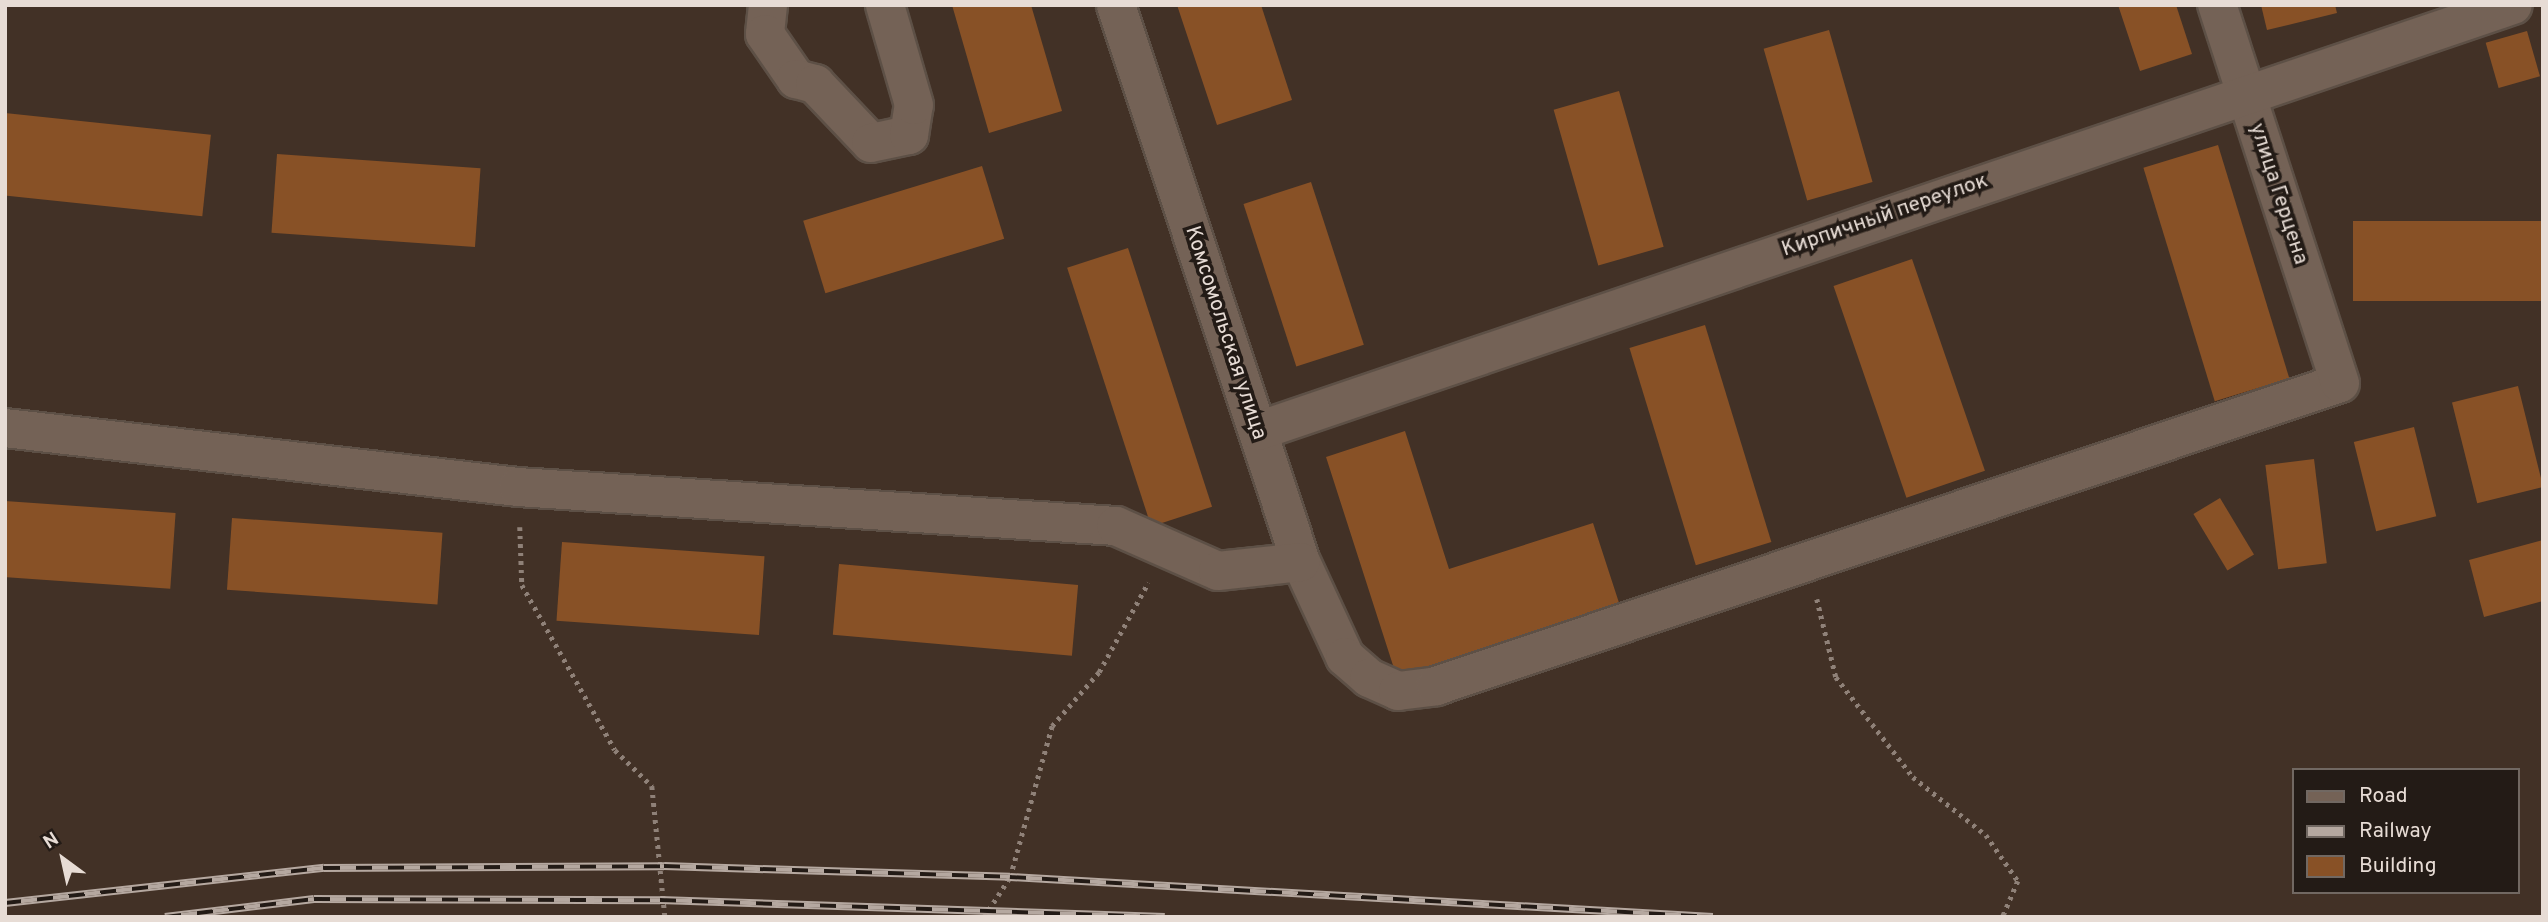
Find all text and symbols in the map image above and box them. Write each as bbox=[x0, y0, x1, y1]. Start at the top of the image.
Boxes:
street label: улица Герцена bbox=[2243, 120, 2313, 268]
street label: Кирпичный переулок bbox=[1779, 169, 1991, 263]
street label: Комсомольская улица bbox=[1179, 223, 1271, 443]
legend bbox=[2292, 768, 2520, 894]
text: Road bbox=[2359, 783, 2408, 810]
text: Railway bbox=[2359, 818, 2432, 845]
north arrow bbox=[28, 824, 98, 894]
text: N bbox=[39, 828, 64, 855]
text: Building bbox=[2359, 853, 2437, 880]

